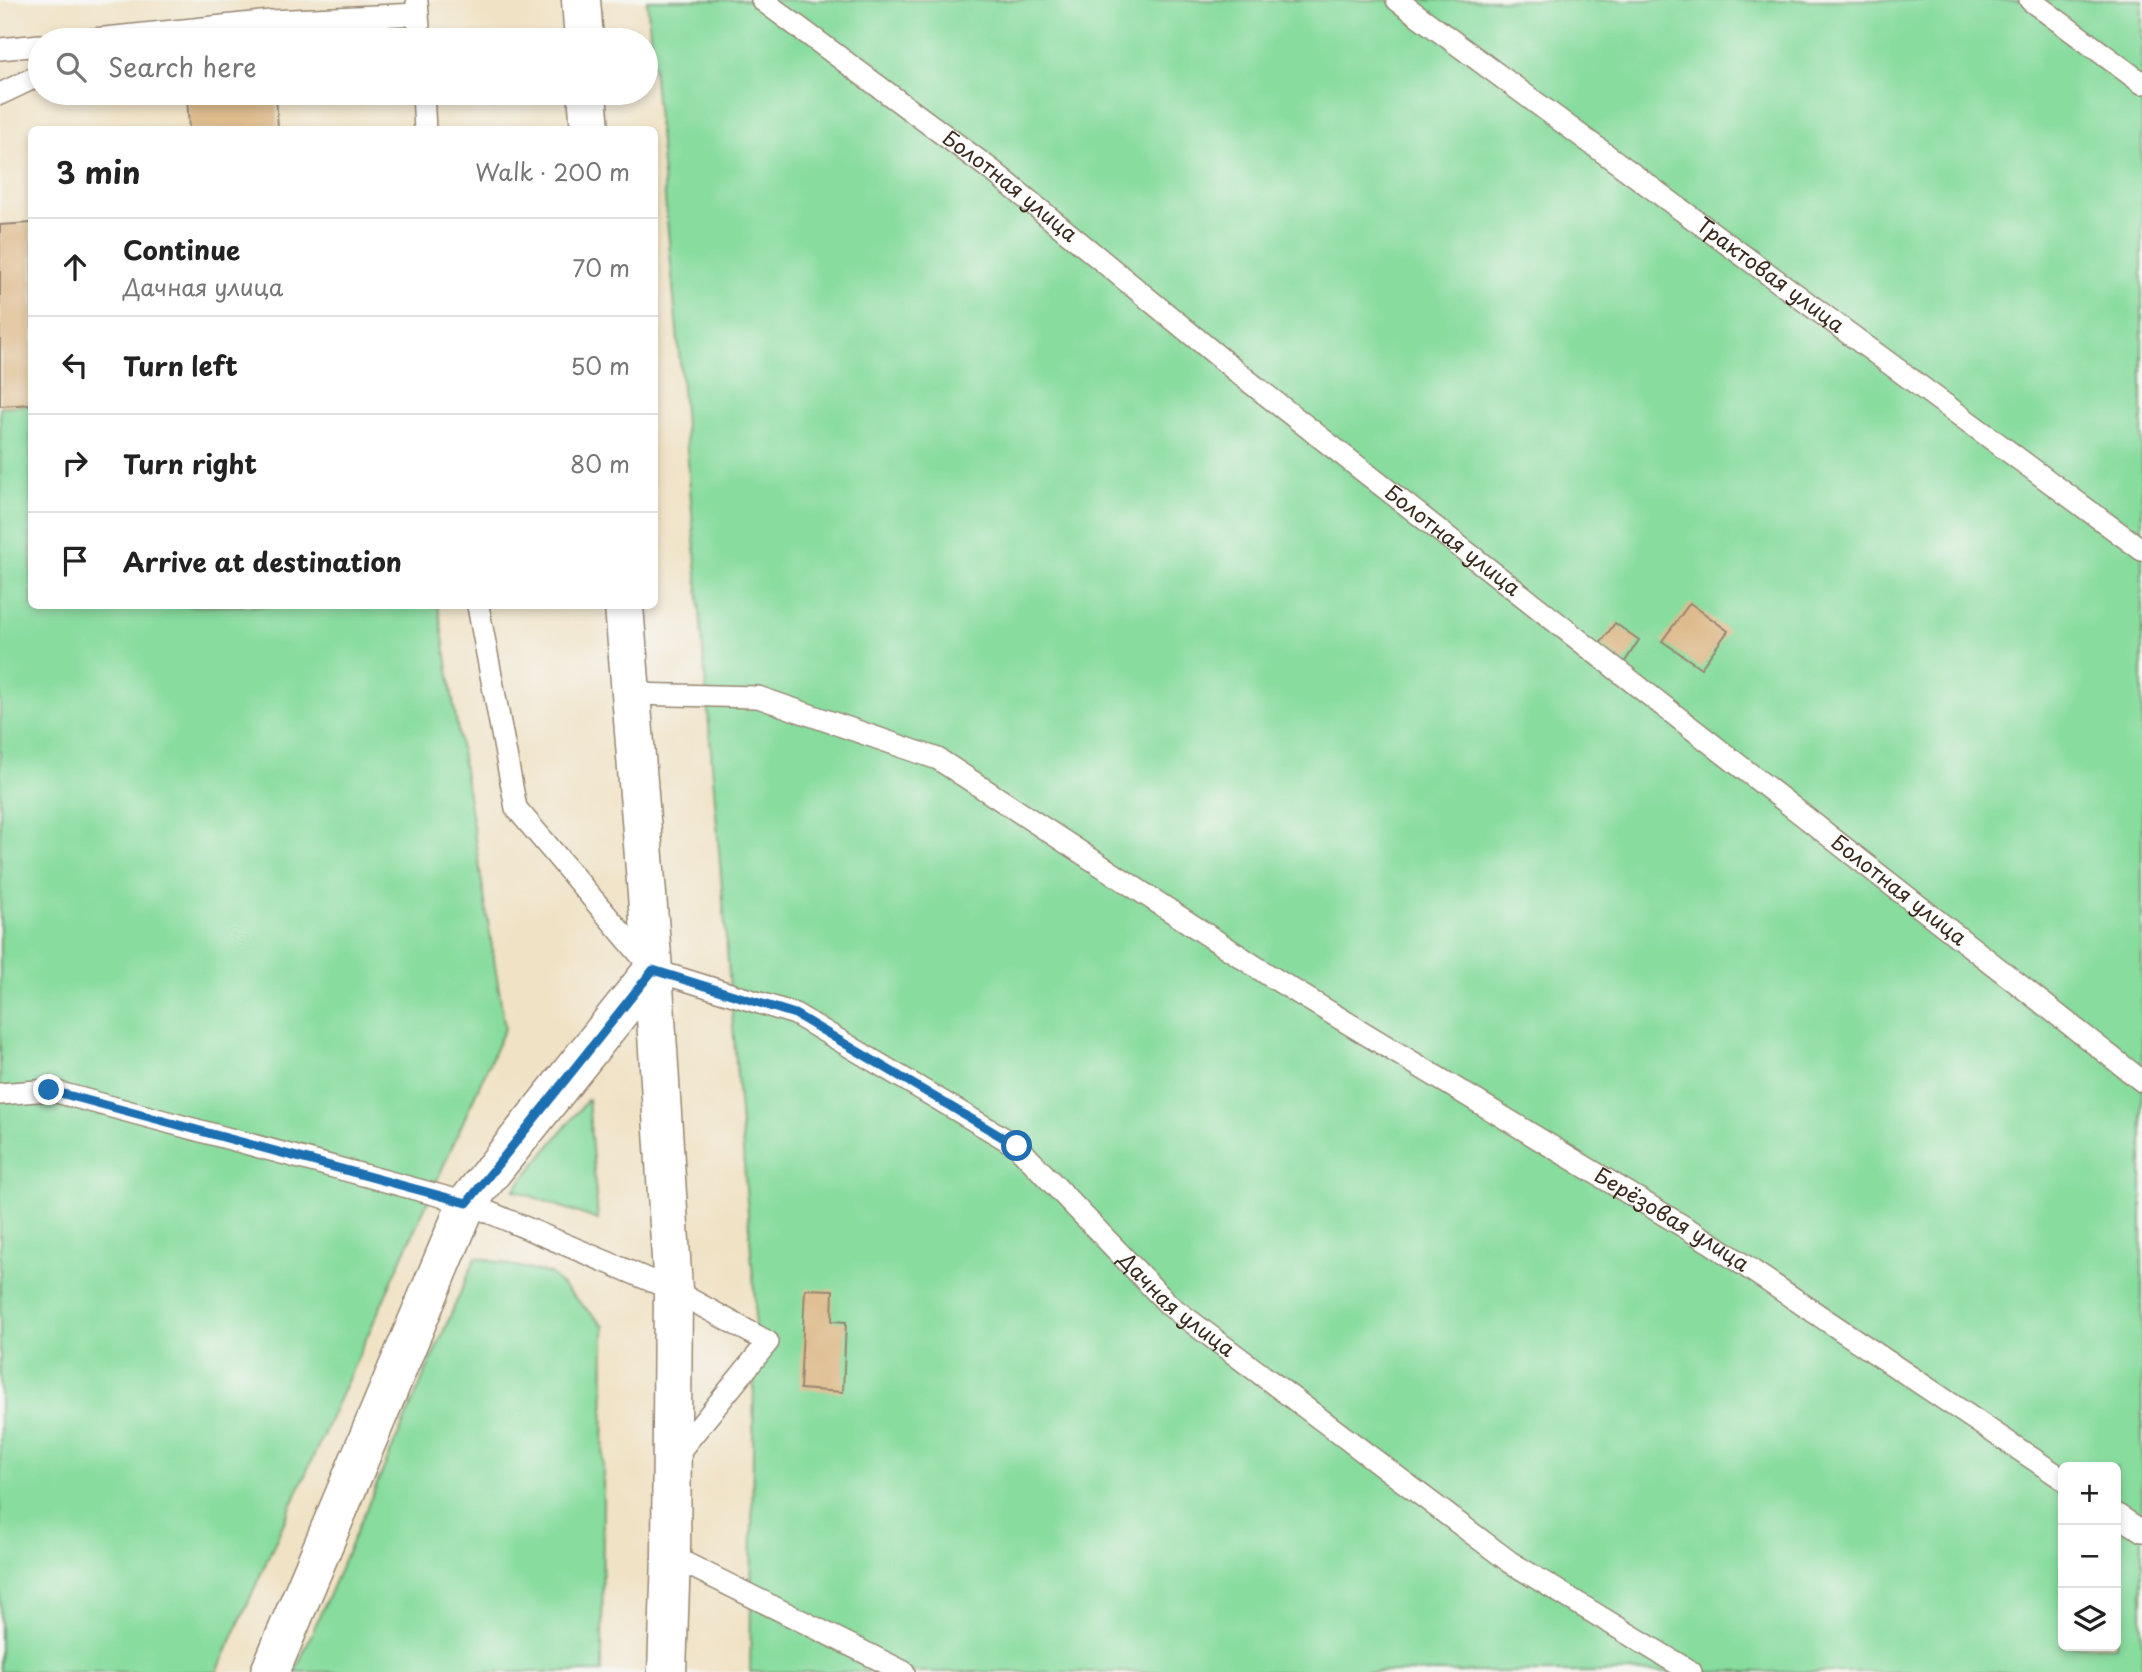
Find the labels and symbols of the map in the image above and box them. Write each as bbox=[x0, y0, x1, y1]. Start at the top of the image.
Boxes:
street label: Болотная улица bbox=[936, 121, 1086, 249]
street label: Трактовая улица bbox=[1691, 208, 1853, 340]
street label: Болотная улица bbox=[1379, 476, 1529, 603]
street label: Болотная улица bbox=[1825, 825, 1975, 953]
route end bbox=[33, 1074, 64, 1105]
route start bbox=[1001, 1130, 1032, 1161]
street label: Берёзовая улица bbox=[1589, 1158, 1757, 1279]
street label: Дачная улица bbox=[1111, 1243, 1243, 1364]

